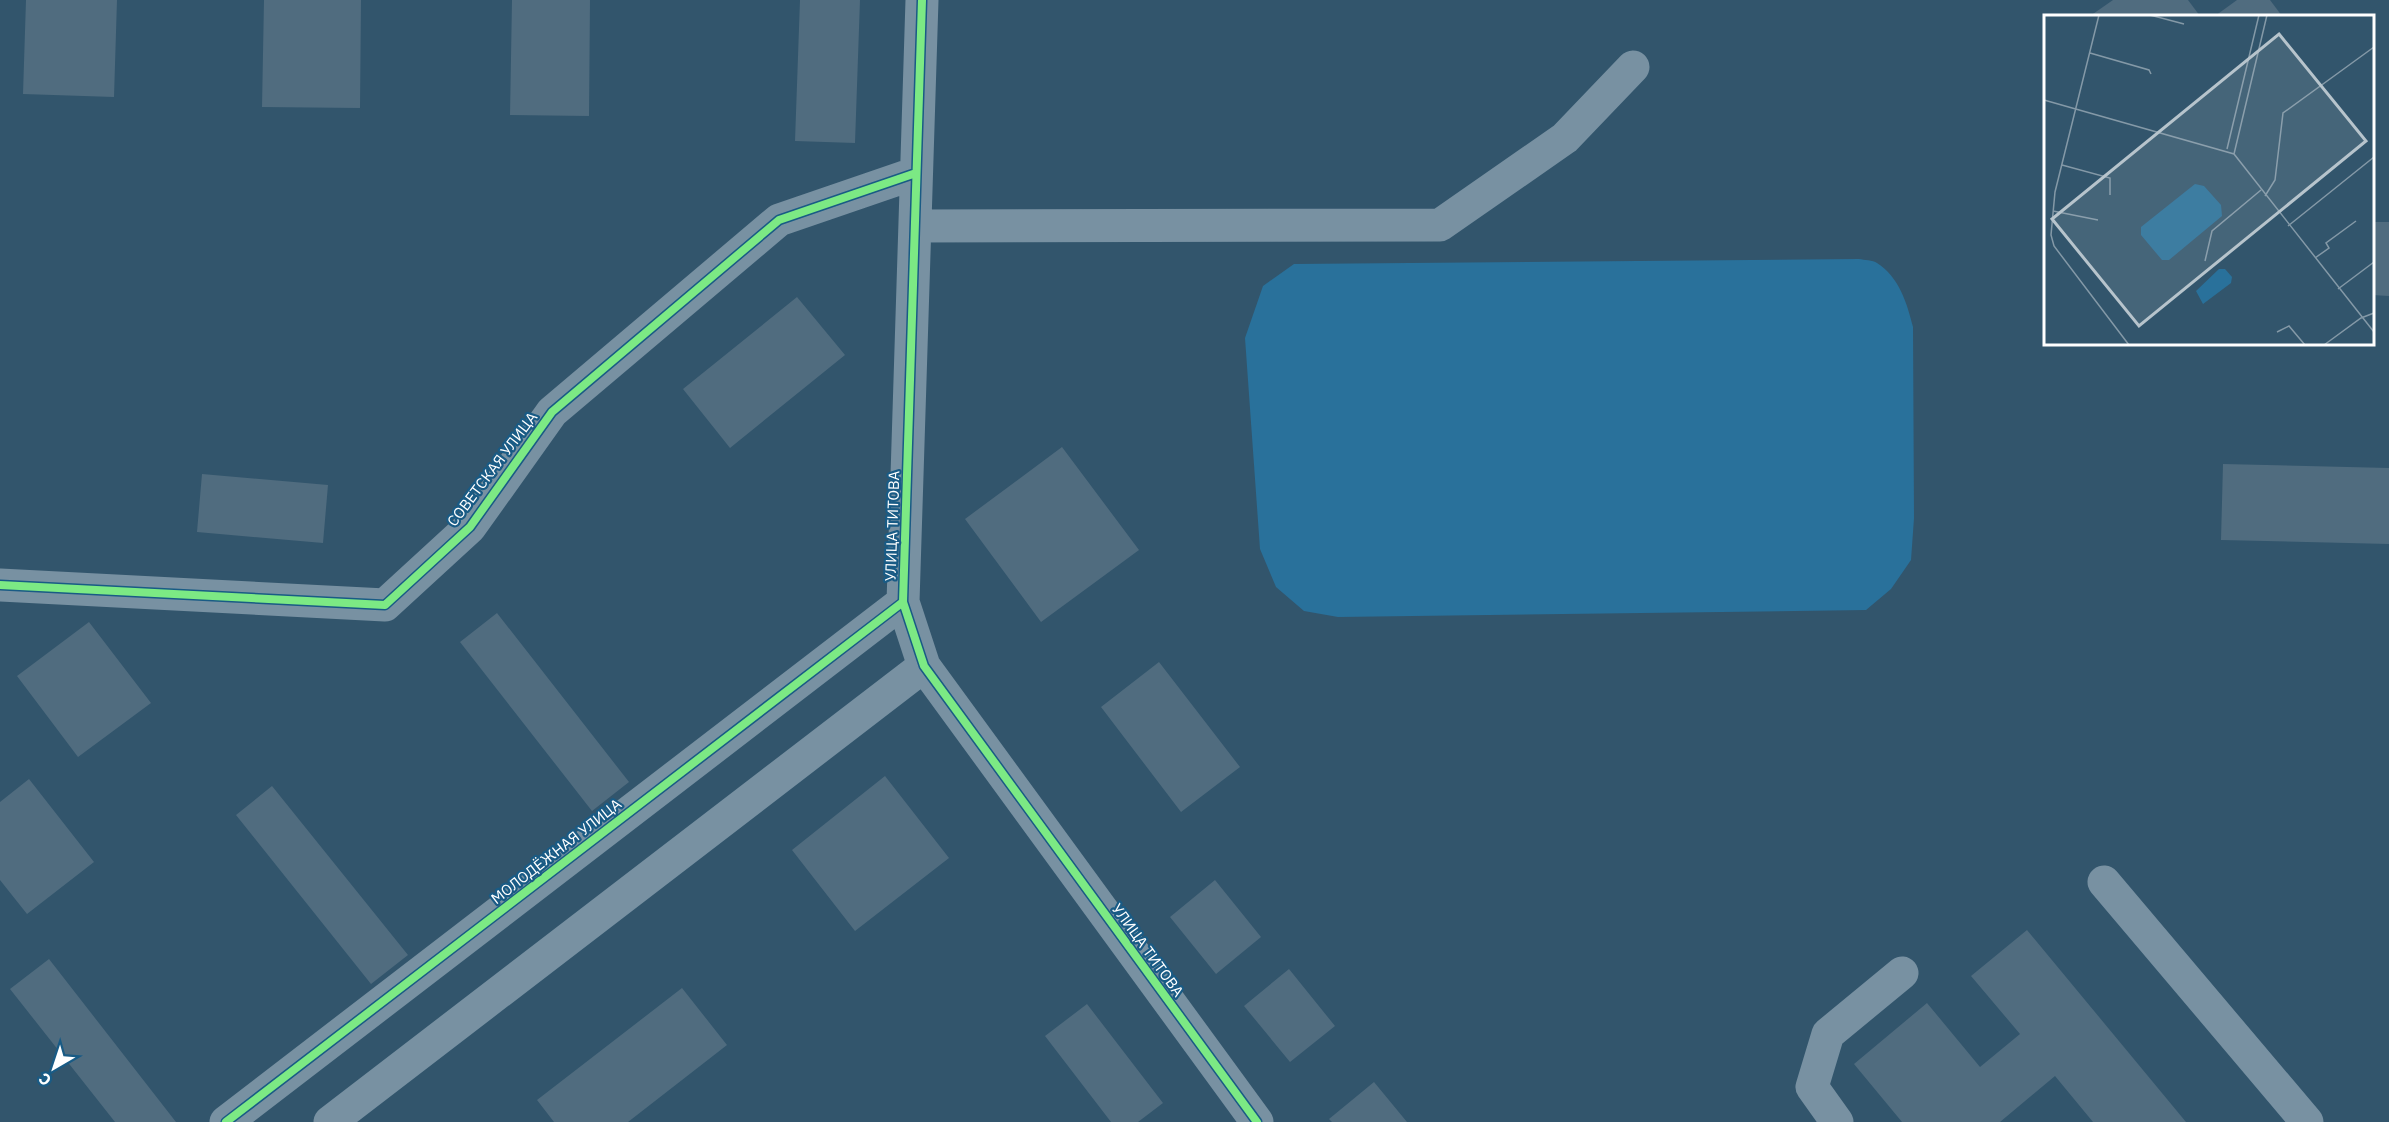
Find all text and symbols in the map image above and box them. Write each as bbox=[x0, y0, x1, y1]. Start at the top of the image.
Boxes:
inset map bbox=[2044, 15, 2374, 345]
street label: СОВЕТСКАЯ УЛИЦА bbox=[443, 408, 541, 530]
street label: УЛИЦА ТИТОВА bbox=[881, 470, 903, 582]
street label: МОЛОДЁЖНАЯ УЛИЦА bbox=[487, 794, 625, 908]
street label: УЛИЦА ТИТОВА bbox=[1108, 900, 1188, 1001]
north arrow bbox=[24, 1038, 84, 1098]
text: С bbox=[34, 1069, 55, 1091]

